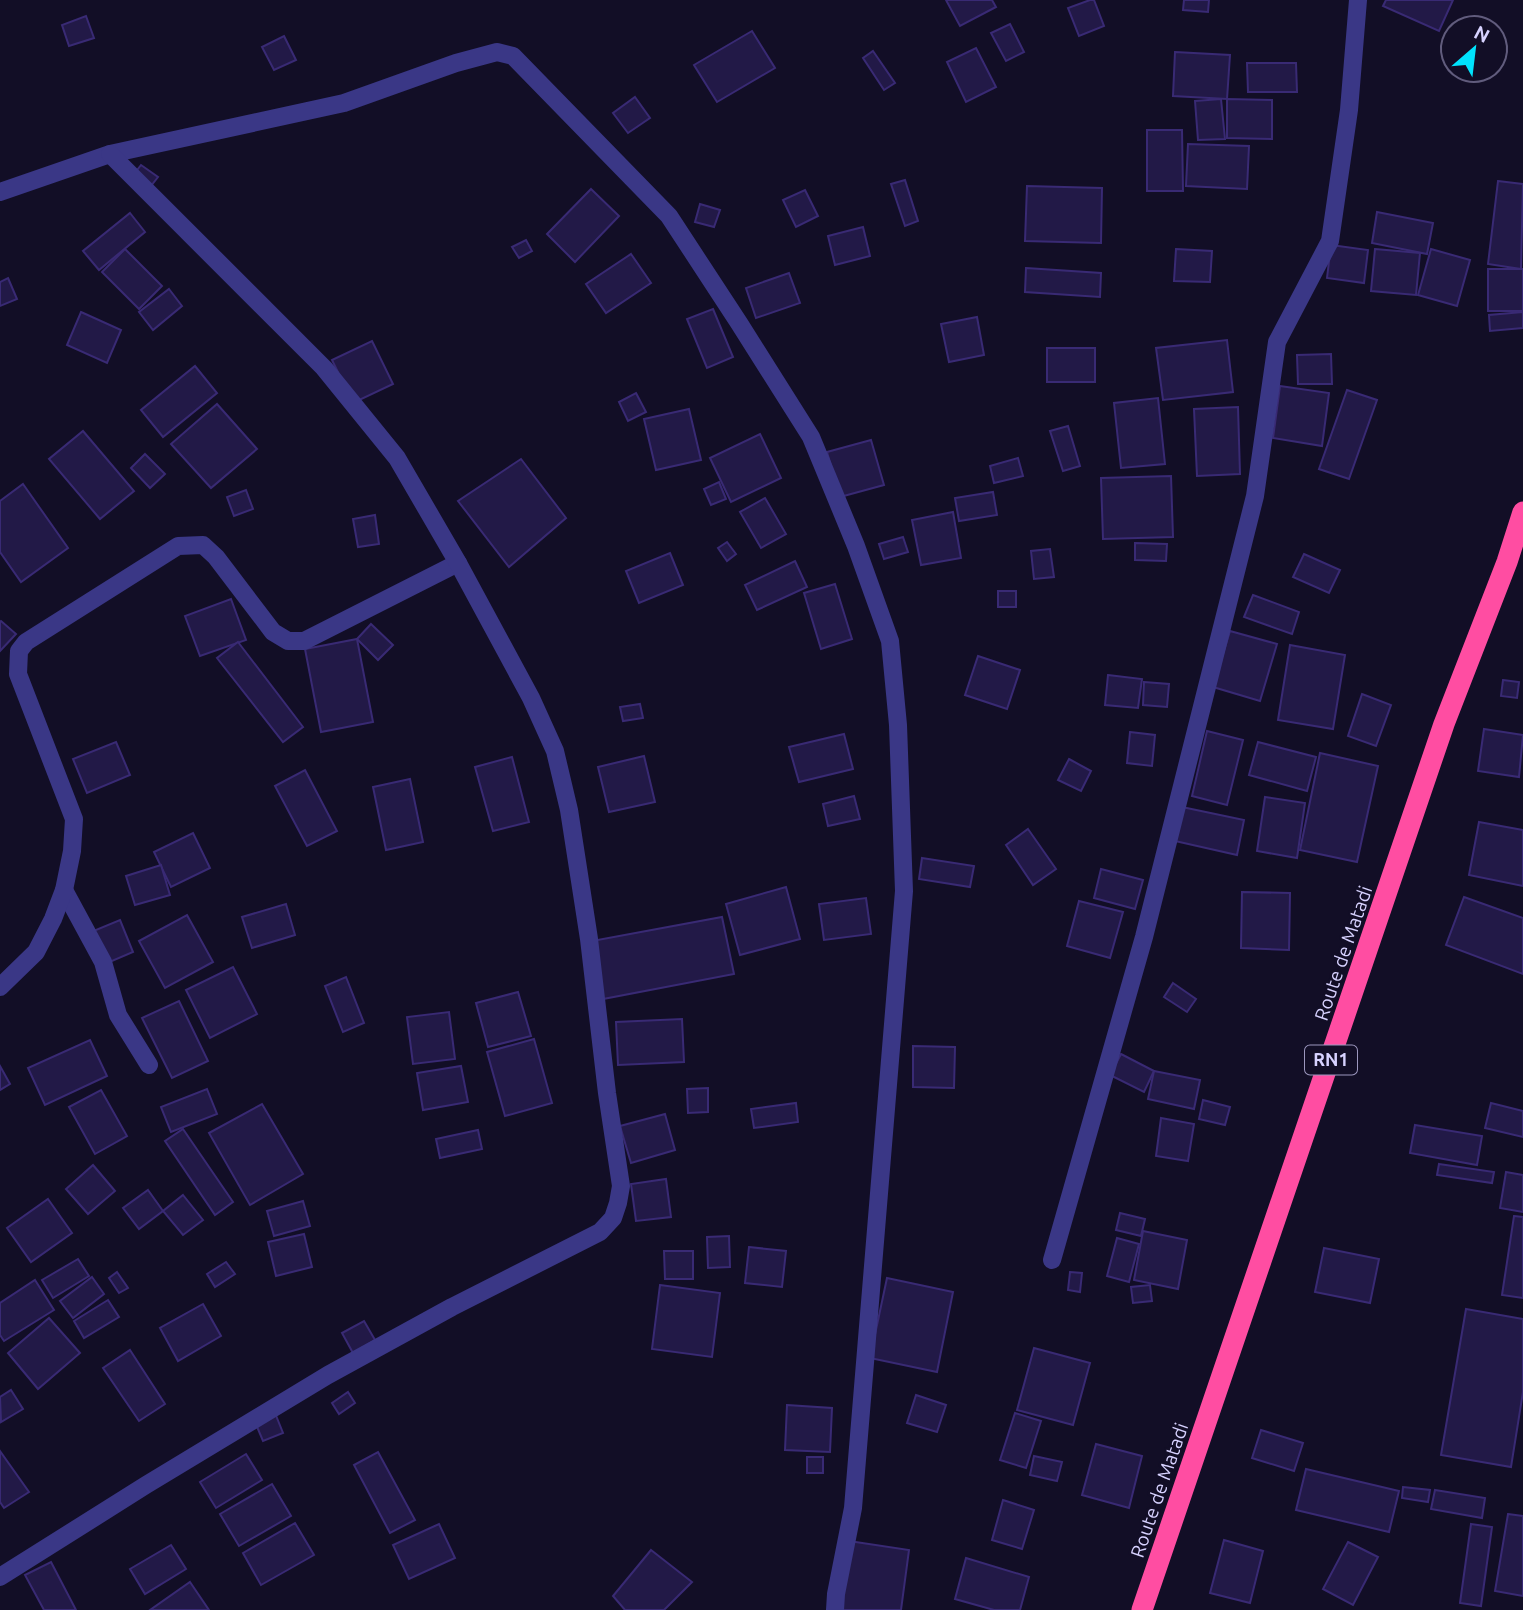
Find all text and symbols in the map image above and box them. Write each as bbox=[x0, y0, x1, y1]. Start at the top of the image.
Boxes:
north arrow bbox=[1439, 14, 1509, 84]
text: N bbox=[1471, 21, 1493, 47]
street label: Route de Matadi bbox=[1310, 883, 1376, 1023]
road number: RN1 bbox=[1305, 1045, 1357, 1074]
street label: Route de Matadi bbox=[1126, 1420, 1192, 1560]

